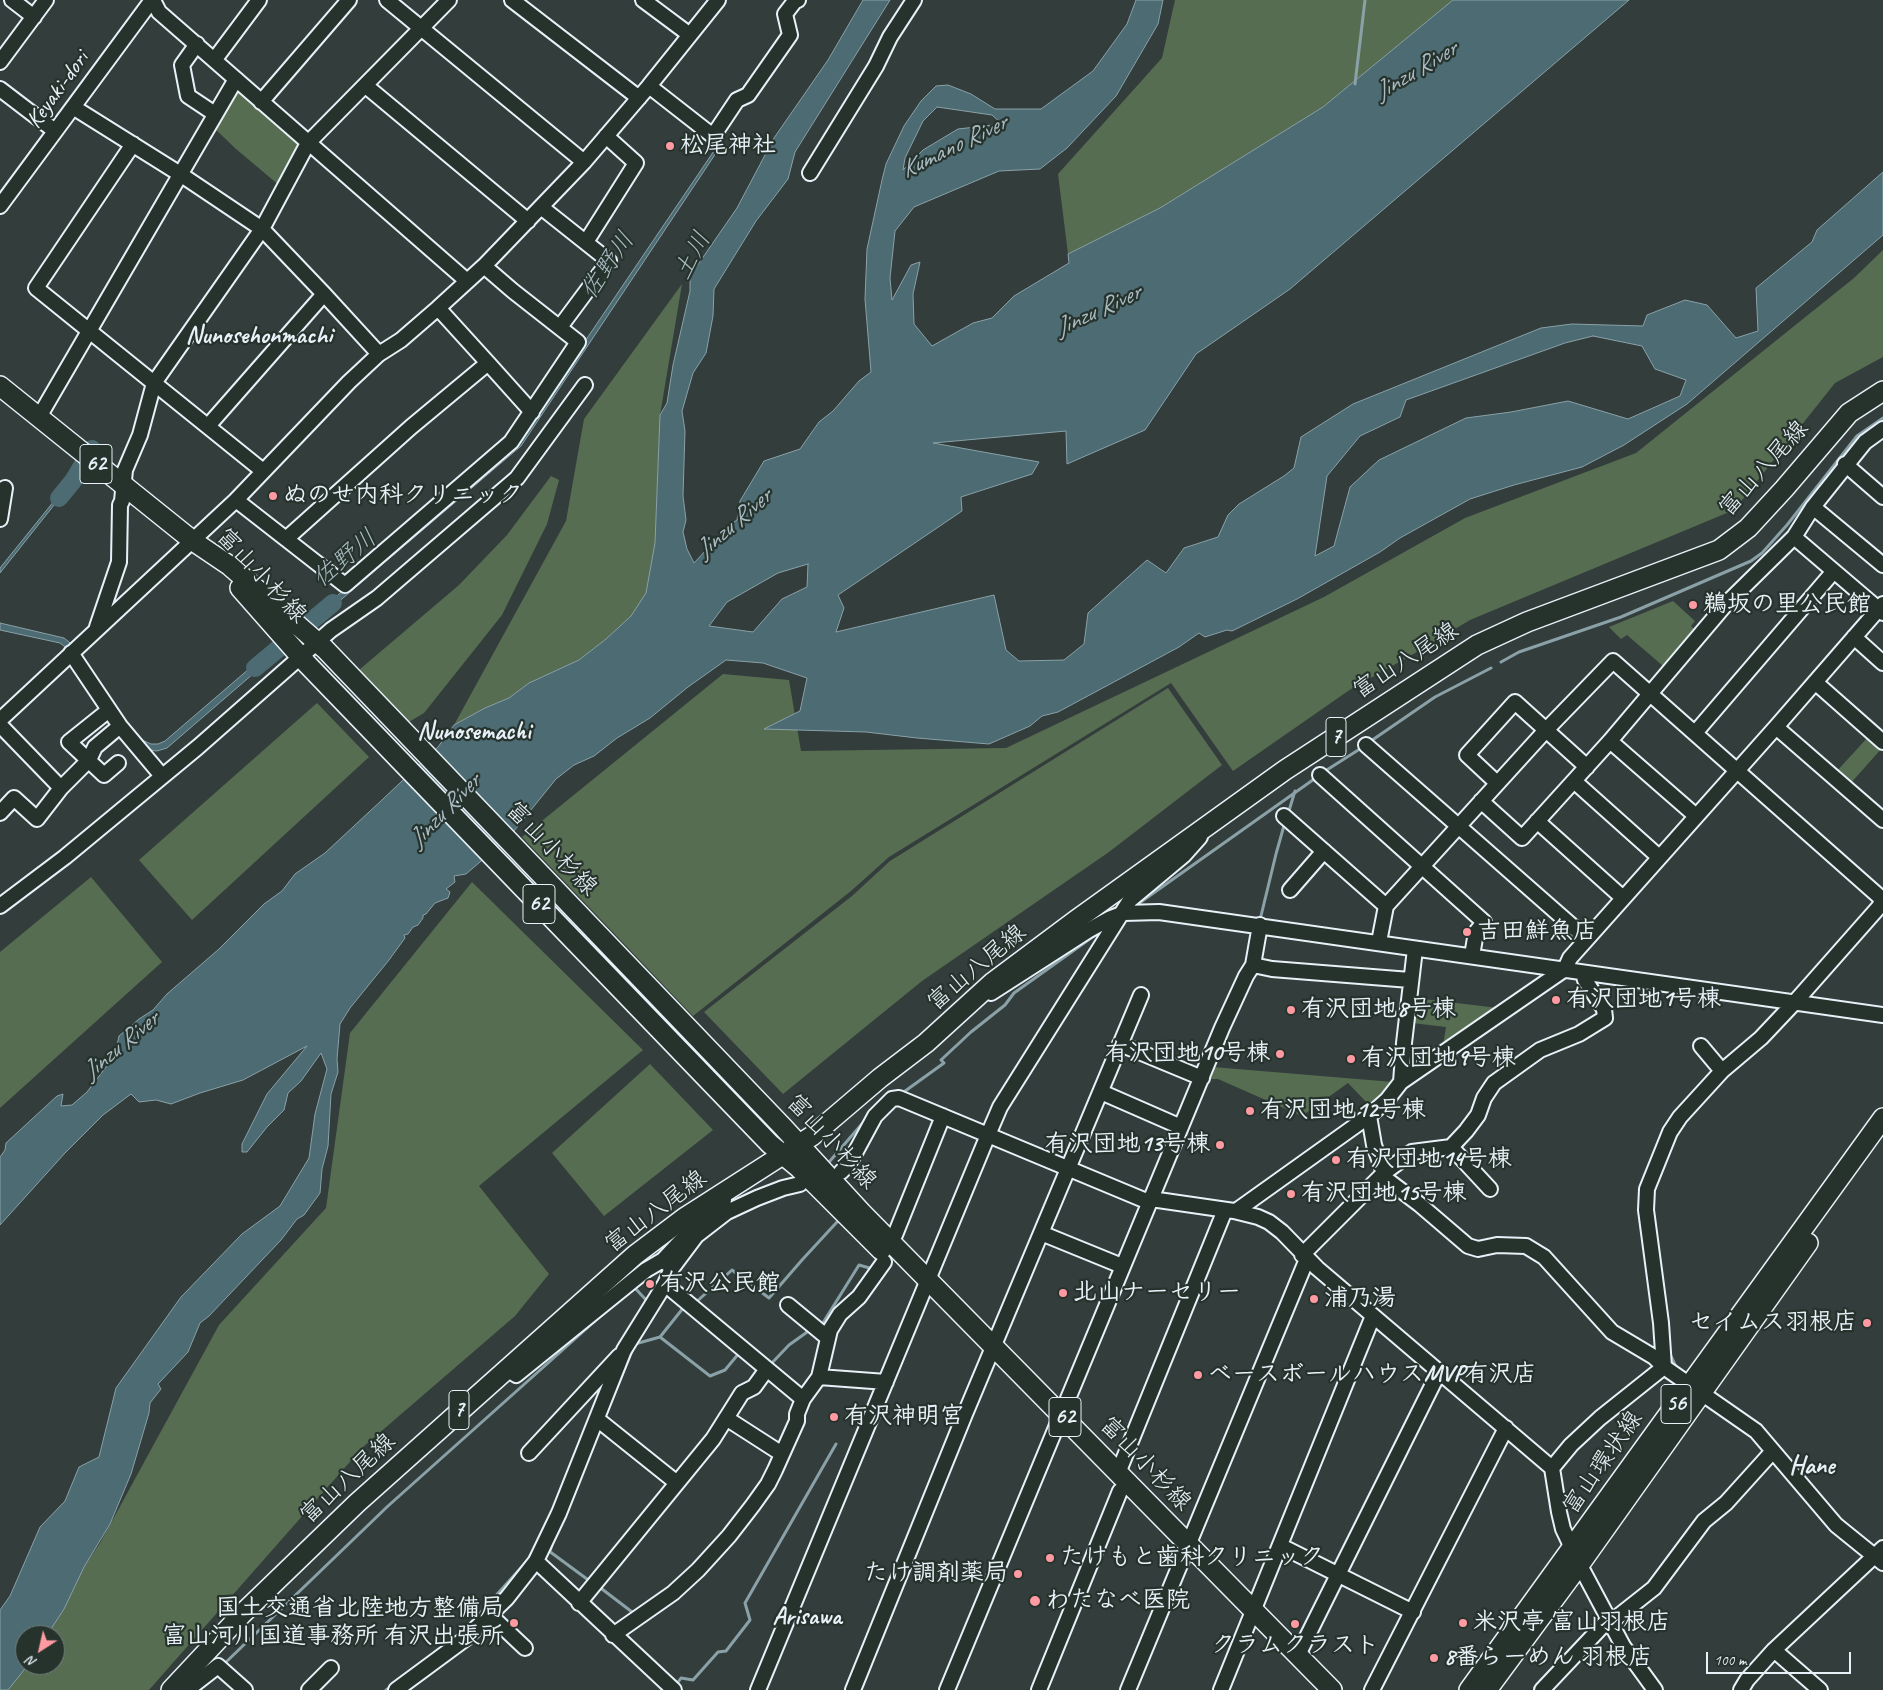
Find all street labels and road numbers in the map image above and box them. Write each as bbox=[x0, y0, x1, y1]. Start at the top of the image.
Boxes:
street label: Keyaki-dori bbox=[20, 46, 96, 134]
street label: 富山八尾線 bbox=[1713, 415, 1815, 523]
road number: 62 bbox=[80, 444, 112, 484]
street label: 富山小杉線 bbox=[210, 522, 312, 630]
street label: 富山八尾線 bbox=[1348, 616, 1464, 706]
road number: 7 bbox=[1326, 718, 1346, 756]
street label: 富山小杉線 bbox=[499, 796, 603, 902]
road number: 62 bbox=[523, 884, 555, 924]
street label: 富山八尾線 bbox=[922, 918, 1032, 1018]
street label: 富山小杉線 bbox=[780, 1088, 882, 1196]
street label: 富山八尾線 bbox=[599, 1164, 713, 1260]
road number: 56 bbox=[1661, 1385, 1691, 1424]
road number: 7 bbox=[449, 1390, 469, 1430]
road number: 62 bbox=[1049, 1398, 1081, 1436]
street label: 富山環状線 bbox=[1557, 1406, 1649, 1520]
street label: 富山小杉線 bbox=[1093, 1411, 1197, 1517]
street label: 富山八尾線 bbox=[294, 1428, 402, 1530]

